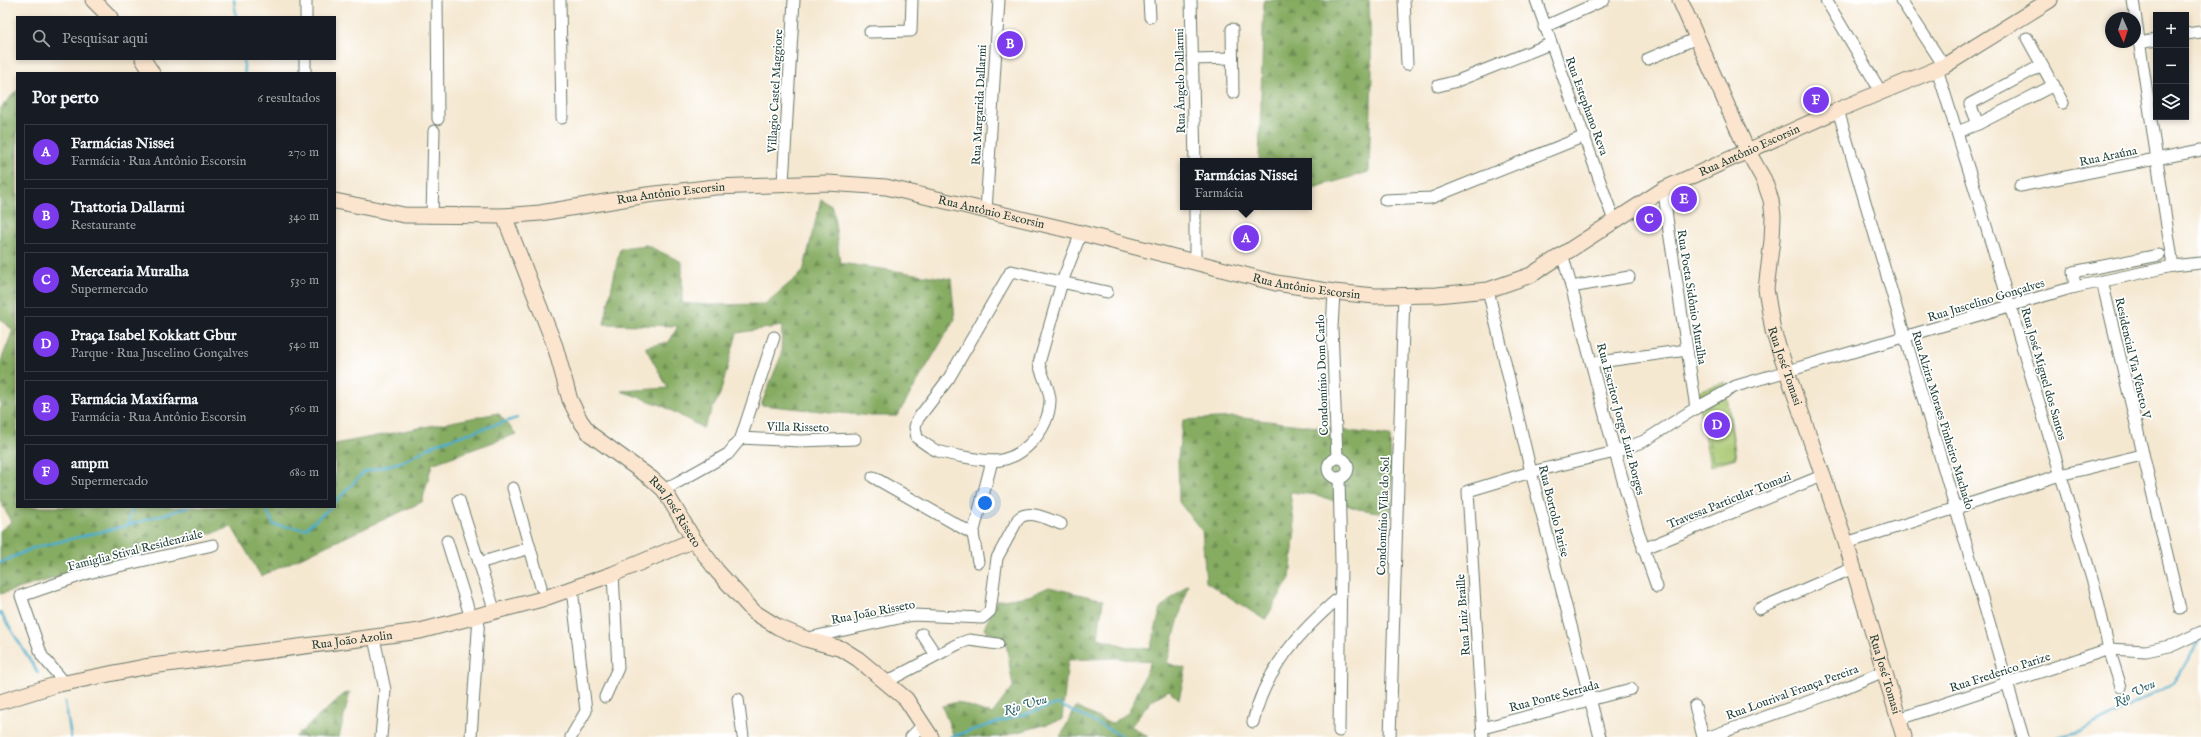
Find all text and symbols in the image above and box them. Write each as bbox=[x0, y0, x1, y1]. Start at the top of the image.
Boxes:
north arrow bbox=[2105, 12, 2141, 48]
map controls bbox=[2153, 12, 2189, 120]
button: + bbox=[2153, 12, 2189, 48]
search box bbox=[16, 16, 336, 60]
icon: search bbox=[30, 27, 52, 49]
street label: Villagio Castel Maggiore bbox=[765, 28, 786, 154]
street label: Rua Ângelo Dallarmi bbox=[1171, 28, 1189, 134]
text: Pesquisar aqui bbox=[62, 29, 148, 48]
pin: B bbox=[997, 29, 1023, 59]
street label: Rua Margarida Dallarmi bbox=[969, 44, 990, 166]
button: − bbox=[2153, 48, 2189, 84]
street label: Rua Estephano Reva bbox=[1561, 55, 1612, 159]
button: layers bbox=[2153, 84, 2189, 120]
pin: F bbox=[1803, 85, 1829, 115]
text: Por perto bbox=[32, 88, 99, 109]
text: 6 resultados bbox=[257, 90, 320, 107]
street label: Rua Antônio Escorsin bbox=[1697, 121, 1803, 180]
text: Farmácias Nissei bbox=[71, 134, 174, 153]
street label: Rua Araúna bbox=[2078, 143, 2139, 170]
text: A bbox=[42, 144, 50, 161]
text: 270 m bbox=[288, 144, 319, 161]
text: Farmácia · Rua Antônio Escorsin bbox=[71, 153, 246, 170]
popup bbox=[1180, 158, 1312, 210]
text: Farmácias Nissei bbox=[1194, 166, 1298, 185]
street label: Rua Antônio Escorsin bbox=[616, 180, 726, 208]
pin: E bbox=[1671, 184, 1697, 214]
text: Farmácia bbox=[1194, 185, 1243, 202]
street label: Rua Antônio Escorsin bbox=[936, 193, 1047, 232]
text: Trattoria Dallarmi bbox=[71, 198, 185, 217]
pin: C bbox=[1636, 204, 1662, 234]
text: B bbox=[42, 208, 50, 225]
text: 340 m bbox=[289, 208, 319, 225]
text: Restaurante bbox=[71, 217, 136, 234]
pin: A bbox=[1233, 223, 1259, 253]
street label: Rua Poeta Sidônio Muralha bbox=[1673, 229, 1710, 366]
text: Mercearia Muralha bbox=[71, 262, 189, 281]
street label: Rua Antônio Escorsin bbox=[1251, 270, 1362, 303]
text: C bbox=[41, 272, 51, 289]
text: 530 m bbox=[290, 272, 319, 289]
street label: Rua Juscelino Gonçalves bbox=[1926, 276, 2047, 326]
text: Supermercado bbox=[71, 281, 148, 298]
street label: Residencial Via Vêneto V bbox=[2111, 296, 2154, 421]
street label: Rua José Miguel dos Santos bbox=[2016, 306, 2070, 442]
street label: Condomínio Dom Carlo bbox=[1313, 314, 1332, 436]
street label: Rua José Tomasi bbox=[1764, 325, 1805, 408]
text: Praça Isabel Kokkatt Gbur bbox=[71, 326, 236, 345]
street label: Rua Alzira Moraes Pinheiro Machado bbox=[1908, 329, 1977, 512]
text: D bbox=[41, 336, 51, 353]
text: 540 m bbox=[289, 336, 319, 353]
street label: Rua Escritor Jorge Luiz Borges bbox=[1592, 341, 1648, 497]
text: Parque · Rua Juscelino Gonçalves bbox=[71, 345, 248, 362]
text: Farmácia Maxifarma bbox=[71, 390, 198, 409]
text: E bbox=[41, 400, 51, 417]
text: 560 m bbox=[290, 400, 319, 417]
text: Farmácia · Rua Antônio Escorsin bbox=[71, 409, 246, 426]
pin: D bbox=[1704, 410, 1730, 440]
street label: Villa Risseto bbox=[766, 419, 830, 436]
text: ampm bbox=[71, 454, 109, 473]
street label: Condomínio Vila do Sol bbox=[1374, 456, 1393, 576]
text: F bbox=[42, 464, 50, 481]
text: 680 m bbox=[289, 464, 319, 481]
street label: Rua Bortolo Parise bbox=[1535, 464, 1572, 559]
street label: Travessa Particular Tomazi bbox=[1665, 469, 1793, 532]
text: Supermercado bbox=[71, 473, 148, 490]
street label: Rua José Risseto bbox=[645, 473, 704, 551]
your location bbox=[975, 493, 995, 513]
street label: Famiglia Stival Residenziale bbox=[66, 526, 205, 575]
street label: Rua Luiz Braille bbox=[1453, 573, 1474, 656]
street label: Rua João Risseto bbox=[830, 597, 917, 629]
street label: Rua João Azolin bbox=[311, 628, 394, 653]
street label: Rua José Tomasi bbox=[1866, 632, 1904, 716]
street label: Rua Frederico Parize bbox=[1948, 649, 2053, 696]
street label: Rua Lourival França Pereira bbox=[1724, 661, 1861, 723]
water label: Rio Uvu bbox=[2111, 675, 2159, 711]
street label: Rua Ponte Serrada bbox=[1508, 677, 1601, 716]
water label: Rio Uvu bbox=[1001, 691, 1049, 720]

